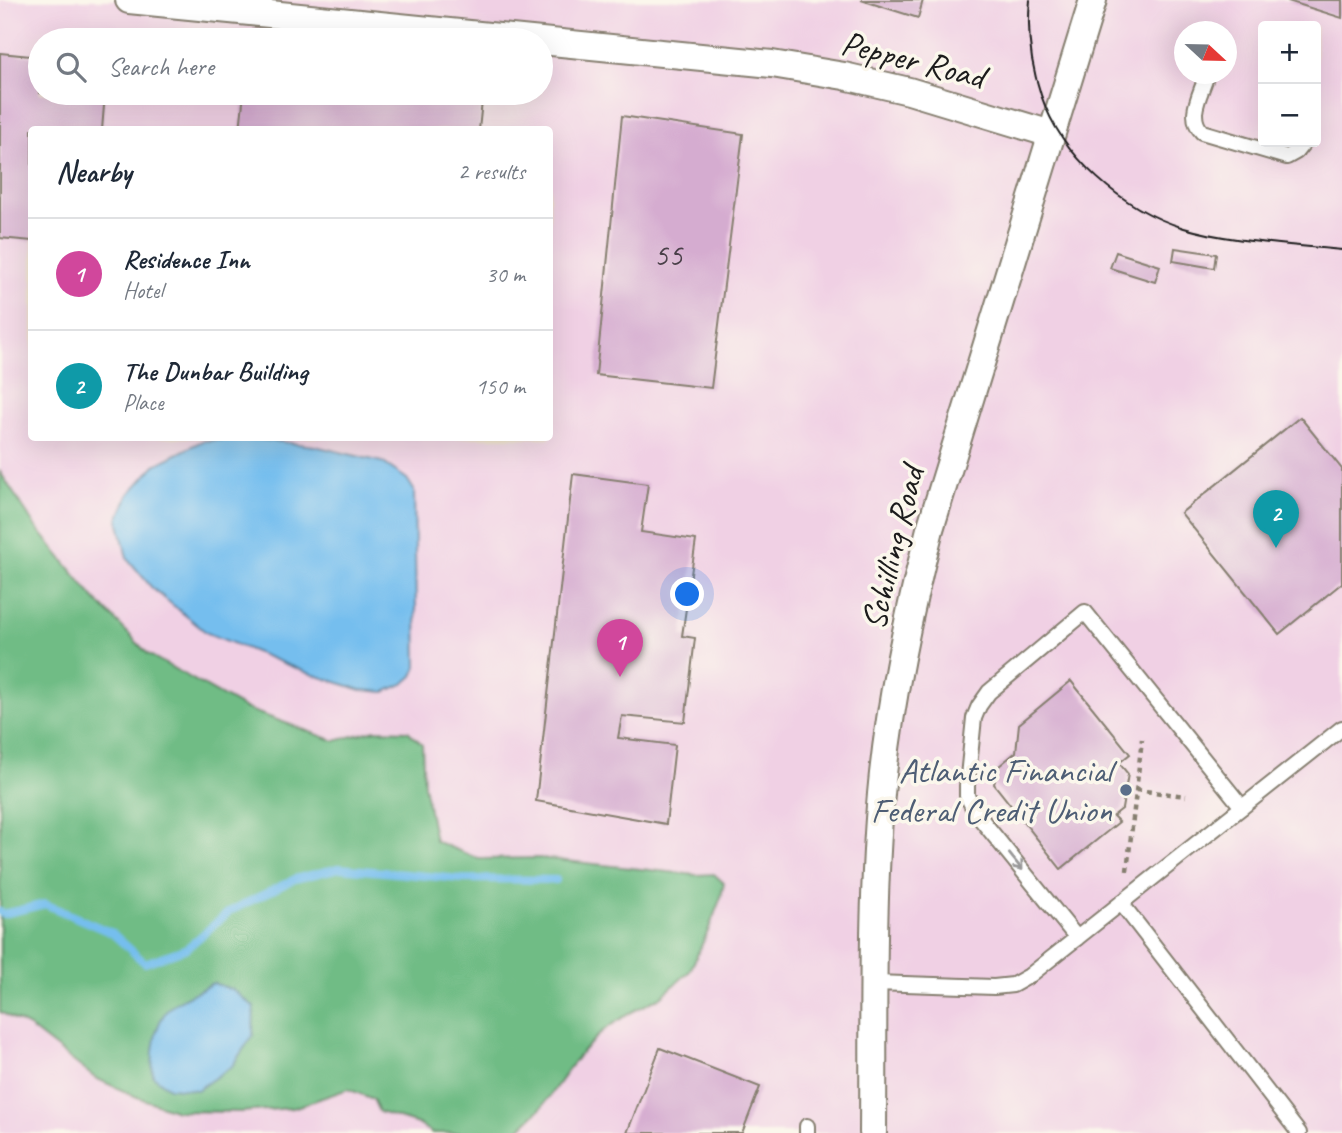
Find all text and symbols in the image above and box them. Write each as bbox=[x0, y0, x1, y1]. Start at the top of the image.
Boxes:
street label: Pepper Road bbox=[837, 20, 994, 100]
north arrow bbox=[1174, 21, 1237, 84]
map controls bbox=[1258, 21, 1321, 147]
button: + bbox=[1258, 21, 1321, 84]
search box bbox=[28, 28, 553, 105]
icon: search bbox=[52, 48, 90, 86]
text: Search here bbox=[108, 50, 214, 83]
button: − bbox=[1258, 84, 1321, 147]
text: Nearby bbox=[56, 153, 132, 191]
text: 2 results bbox=[458, 157, 525, 186]
house number: 55 bbox=[654, 234, 684, 275]
text: Residence Inn bbox=[123, 243, 250, 276]
text: 1 bbox=[74, 260, 84, 289]
text: 30 m bbox=[486, 260, 525, 289]
text: Hotel bbox=[123, 276, 163, 305]
text: The Dunbar Building bbox=[123, 355, 308, 388]
text: 2 bbox=[74, 372, 84, 401]
text: 150 m bbox=[476, 372, 525, 401]
text: Place bbox=[123, 388, 163, 417]
street label: Schilling Road bbox=[851, 457, 936, 634]
pin: 2 bbox=[1253, 490, 1299, 548]
your location bbox=[670, 577, 704, 611]
pin: 1 bbox=[597, 619, 643, 677]
place label: Atlantic Financial Federal Credit Union bbox=[871, 748, 1118, 833]
marker: Atlantic Financial Federal Credit Union bbox=[1118, 782, 1134, 798]
one-way arrow bbox=[1008, 852, 1024, 870]

